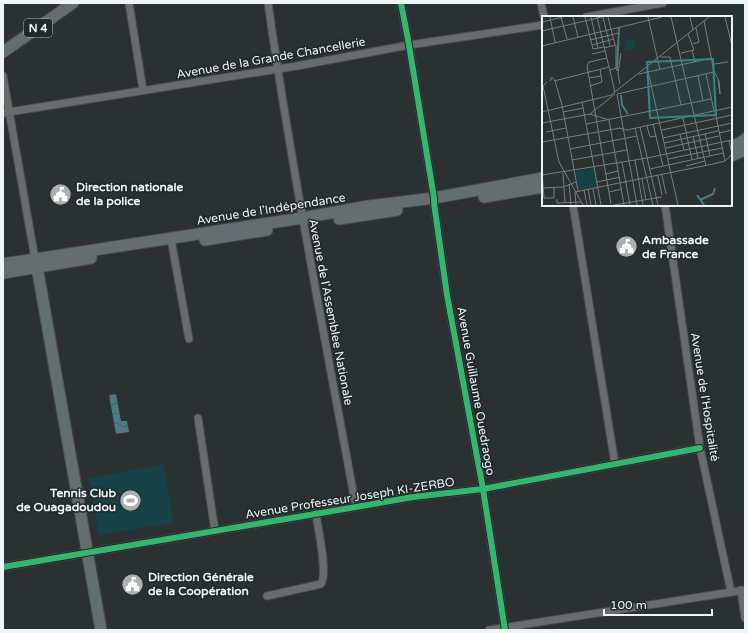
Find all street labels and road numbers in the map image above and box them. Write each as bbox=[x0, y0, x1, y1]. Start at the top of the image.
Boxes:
road number: N 4 bbox=[24, 19, 52, 37]
street label: Avenue de la Grande Chancellerie bbox=[175, 34, 367, 82]
street label: Avenue de l'Indépendance bbox=[196, 190, 347, 228]
street label: Avenue de l'Assemblee Nationale bbox=[306, 218, 356, 407]
street label: Avenue Guillaume Ouedraogo bbox=[454, 305, 498, 477]
street label: Avenue de l'Hospitalité bbox=[688, 332, 722, 463]
street label: Avenue Professeur Joseph KI-ZERBO bbox=[244, 474, 456, 521]

